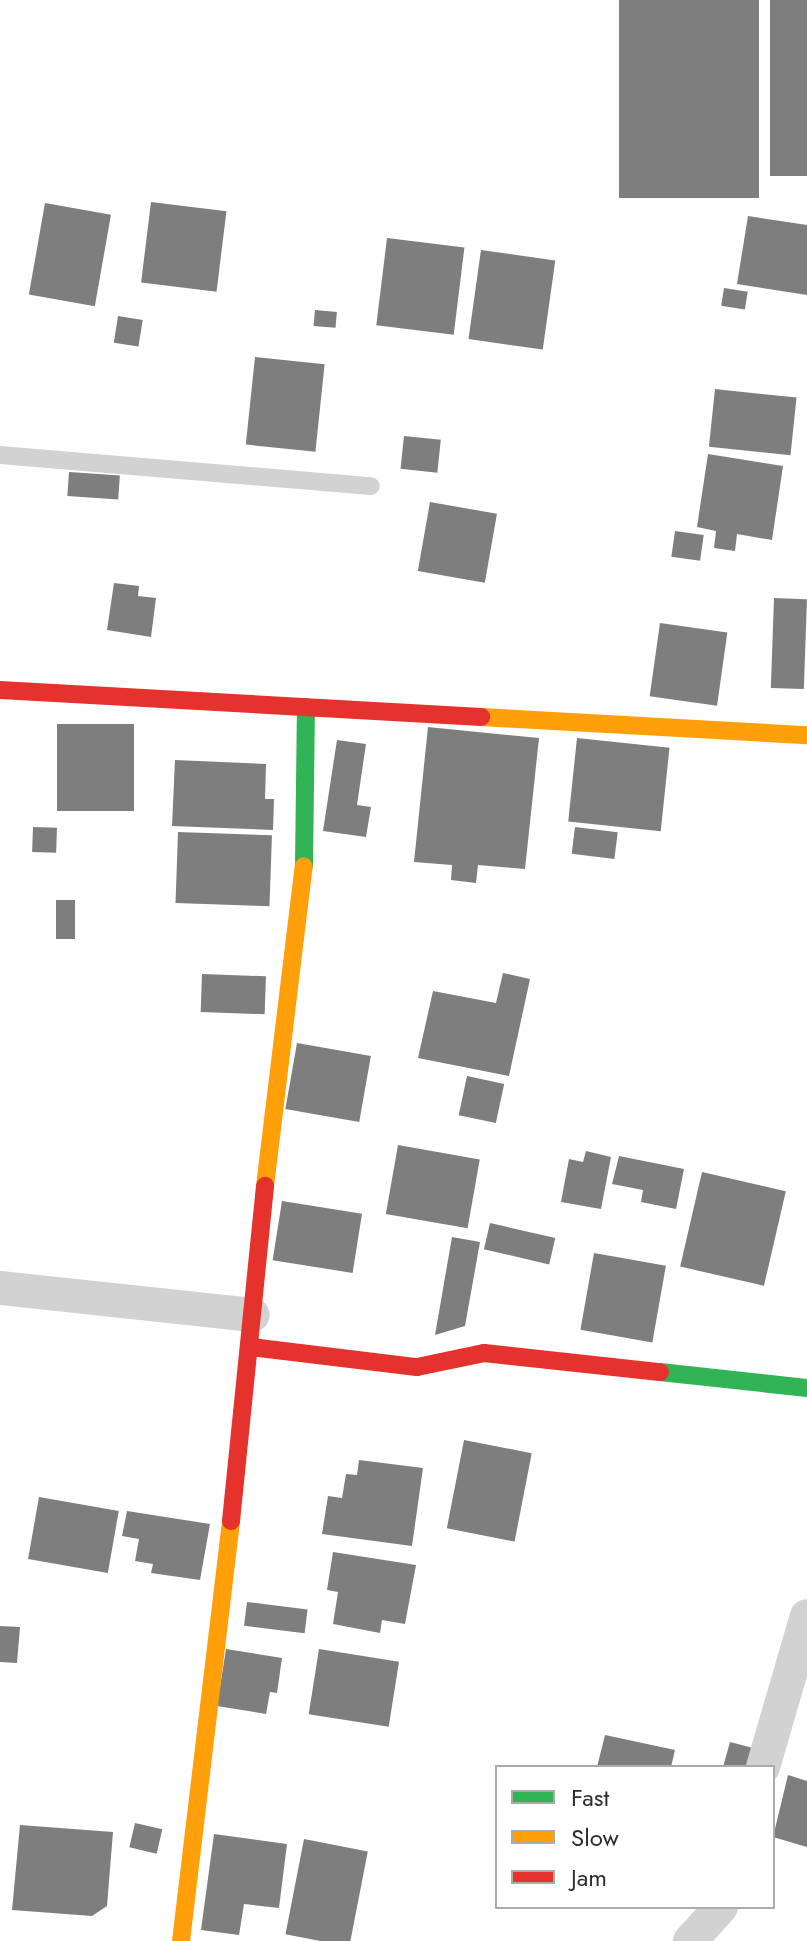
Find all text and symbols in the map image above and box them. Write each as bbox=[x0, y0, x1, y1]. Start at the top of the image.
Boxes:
legend bbox=[495, 1765, 775, 1909]
text: Fast bbox=[571, 1780, 609, 1815]
text: Slow bbox=[571, 1820, 619, 1855]
text: Jam bbox=[571, 1860, 607, 1895]

